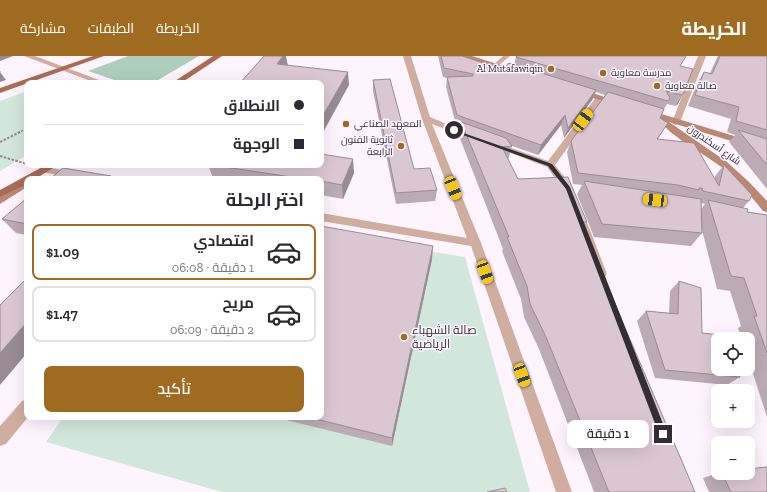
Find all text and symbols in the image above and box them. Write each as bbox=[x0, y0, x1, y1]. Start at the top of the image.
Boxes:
text: الخريطة bbox=[681, 17, 747, 40]
text: مشاركة bbox=[20, 20, 66, 37]
text: الطبقات bbox=[88, 20, 134, 37]
text: الخريطة bbox=[156, 20, 200, 37]
place label: Al Mutafawiqin bbox=[477, 63, 543, 75]
marker: Al Mutafawiqin bbox=[546, 64, 556, 74]
place label: مدرسة معاوية bbox=[611, 67, 671, 79]
marker: مدرسة معاوية bbox=[598, 68, 608, 78]
place label: صالة معاوية bbox=[665, 80, 717, 92]
marker: صالة معاوية bbox=[652, 81, 662, 91]
text: الانطلاق bbox=[224, 97, 280, 115]
car bbox=[571, 107, 595, 133]
place label: المعهد الصناعي bbox=[354, 118, 421, 131]
marker: المعهد الصناعي bbox=[341, 119, 351, 129]
route start bbox=[445, 121, 463, 139]
street label: شارع أسكندرون bbox=[685, 121, 743, 168]
place label: ثانوية الفنون الرابعة bbox=[341, 134, 393, 158]
text: الوجهة bbox=[233, 135, 280, 153]
marker: ثانوية الفنون الرابعة bbox=[396, 141, 406, 151]
car bbox=[443, 175, 463, 201]
text: اختر الرحلة bbox=[226, 189, 304, 211]
car bbox=[642, 193, 668, 207]
text: اقتصادي bbox=[194, 232, 254, 250]
icon: car bbox=[266, 234, 302, 270]
text: $1.09 bbox=[46, 243, 79, 261]
car bbox=[475, 259, 495, 285]
text: 1 دقيقة · 06:08 bbox=[172, 260, 254, 275]
text: مريح bbox=[222, 294, 254, 312]
icon: car bbox=[266, 296, 302, 332]
text: $1.47 bbox=[46, 305, 78, 323]
text: 2 دقيقة · 06:09 bbox=[170, 322, 254, 337]
place label: صالة الشهباء الرياضية bbox=[412, 323, 477, 351]
marker: صالة الشهباء الرياضية bbox=[399, 332, 409, 342]
map controls bbox=[711, 332, 755, 480]
button: locate bbox=[711, 332, 755, 376]
car bbox=[512, 362, 532, 388]
button: تأكيد bbox=[44, 366, 304, 412]
button: + bbox=[711, 384, 755, 428]
callout: 1 دقيقة bbox=[567, 420, 649, 448]
route end bbox=[654, 425, 672, 443]
text: 1 دقيقة bbox=[587, 426, 629, 441]
button: − bbox=[711, 436, 755, 480]

